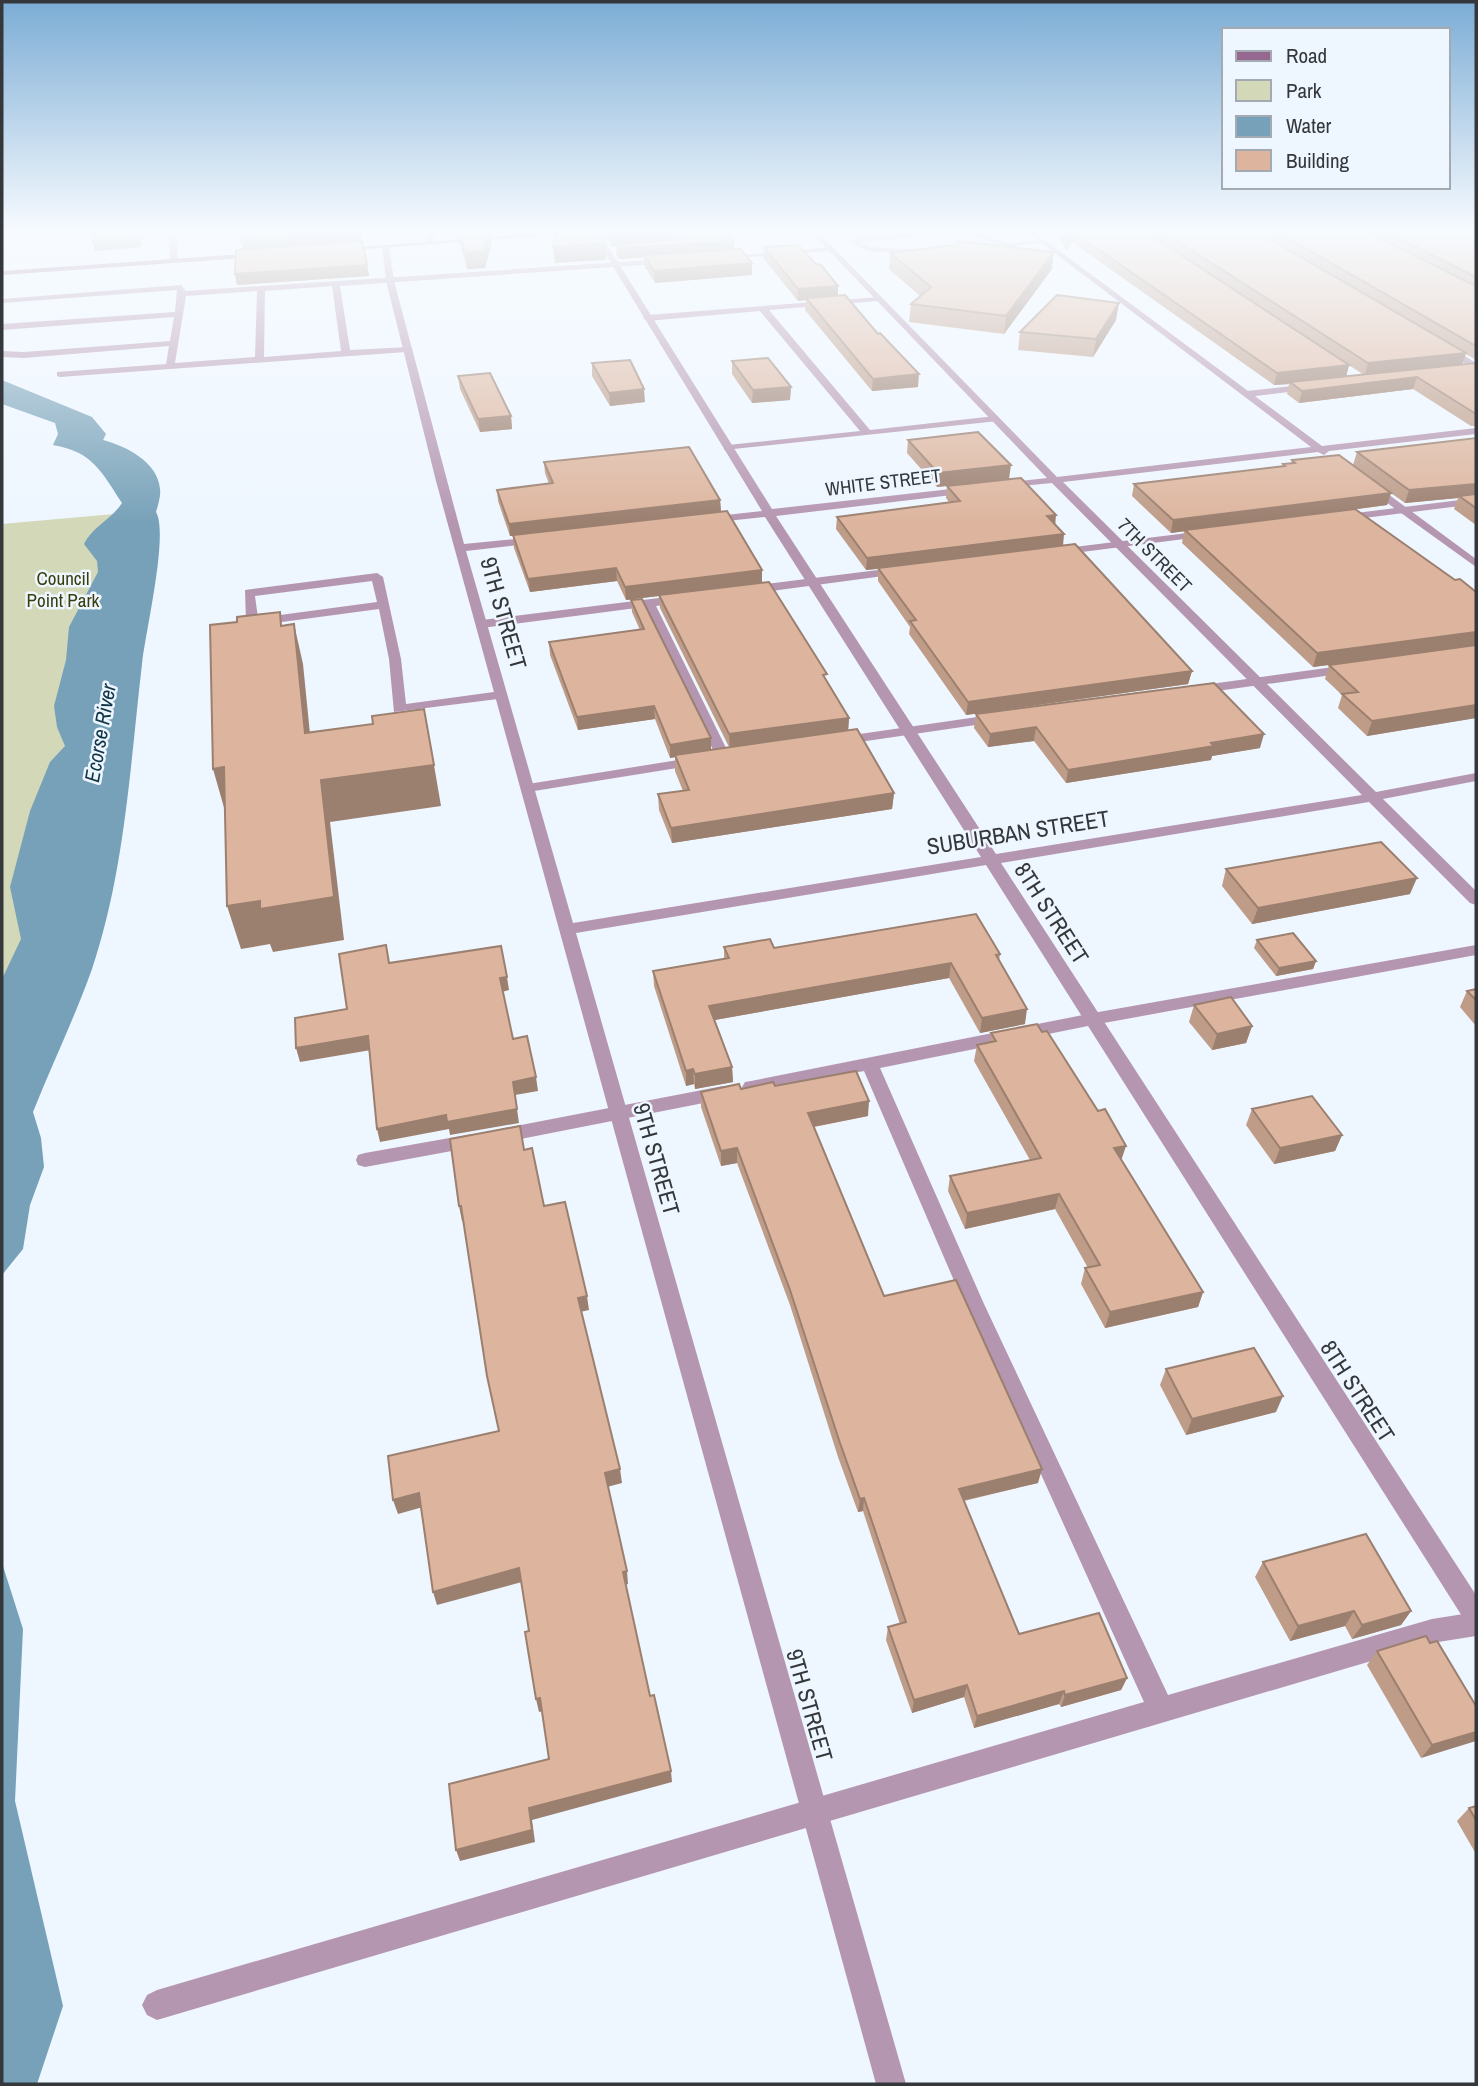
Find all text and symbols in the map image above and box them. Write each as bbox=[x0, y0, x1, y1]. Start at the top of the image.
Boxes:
legend bbox=[1222, 28, 1450, 189]
text: Road bbox=[1286, 41, 1327, 70]
text: Park bbox=[1286, 76, 1322, 105]
text: Water bbox=[1286, 111, 1332, 140]
text: Building bbox=[1286, 146, 1350, 175]
street label: WHITE STREET bbox=[824, 462, 943, 502]
street label: 7TH STREET bbox=[1112, 512, 1198, 598]
street label: 9TH STREET bbox=[473, 553, 535, 673]
park label: Council Point Park bbox=[27, 565, 100, 613]
water label: Ecorse River bbox=[77, 680, 123, 785]
street label: SUBURBAN STREET bbox=[924, 802, 1112, 862]
street label: 8TH STREET bbox=[1008, 856, 1097, 970]
street label: 9TH STREET bbox=[626, 1099, 688, 1219]
street label: 8TH STREET bbox=[1314, 1334, 1403, 1448]
street label: 9TH STREET bbox=[779, 1645, 841, 1765]

